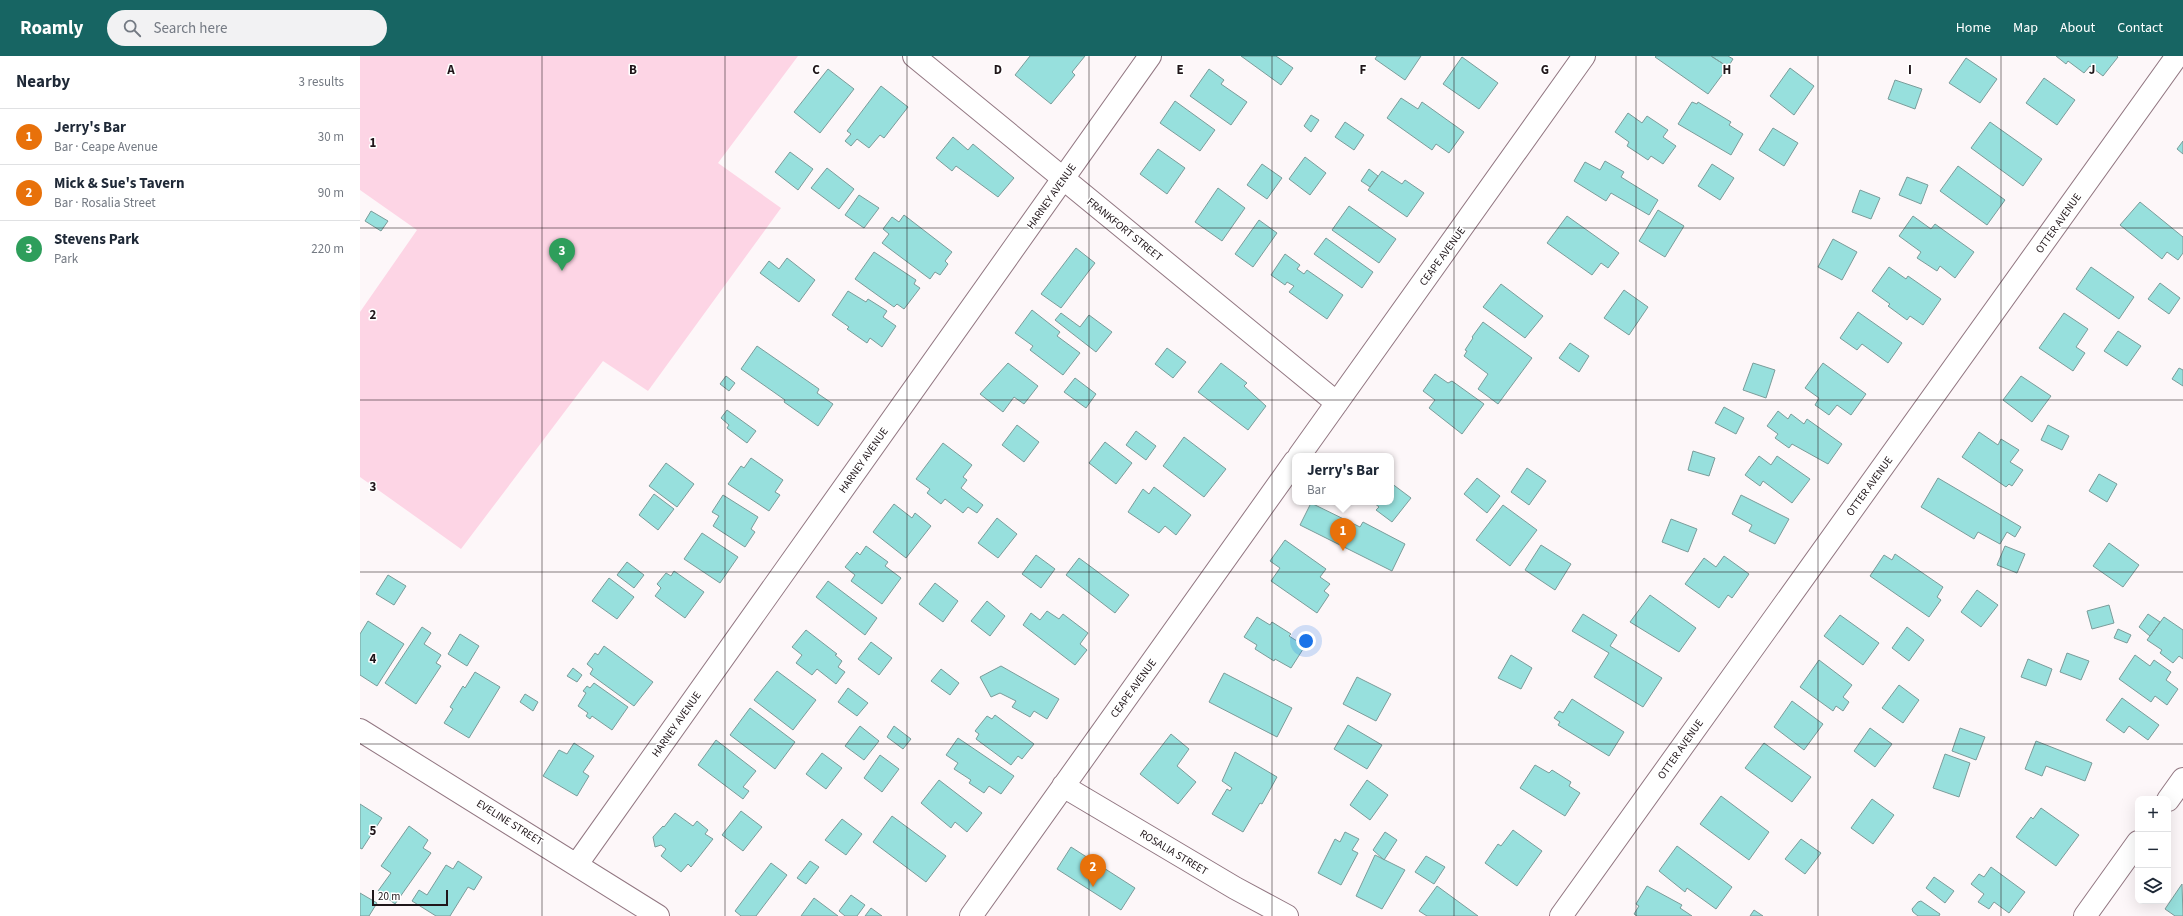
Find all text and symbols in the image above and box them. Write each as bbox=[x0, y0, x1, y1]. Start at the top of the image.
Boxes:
search box bbox=[107, 10, 387, 46]
text: Roamly bbox=[20, 15, 83, 42]
icon: search bbox=[121, 17, 143, 39]
text: Search here bbox=[153, 18, 227, 39]
text: Home bbox=[1956, 18, 1991, 38]
text: Map bbox=[2013, 18, 2038, 38]
text: About bbox=[2060, 18, 2095, 38]
text: Contact bbox=[2117, 18, 2163, 38]
text: A bbox=[446, 61, 455, 79]
text: B bbox=[629, 61, 637, 79]
text: C bbox=[812, 61, 820, 79]
text: D bbox=[994, 61, 1002, 79]
text: E bbox=[1176, 61, 1184, 79]
text: F bbox=[1360, 61, 1367, 79]
text: G bbox=[1541, 61, 1549, 79]
text: H bbox=[1723, 61, 1731, 79]
text: I bbox=[1908, 61, 1912, 79]
text: J bbox=[2089, 61, 2095, 79]
text: Nearby bbox=[16, 70, 70, 94]
text: 3 results bbox=[299, 73, 344, 91]
text: Jerry's Bar bbox=[54, 117, 126, 138]
text: 1 bbox=[26, 128, 32, 146]
text: 30 m bbox=[318, 128, 344, 146]
text: 1 bbox=[370, 134, 377, 152]
text: Bar · Ceape Avenue bbox=[54, 138, 158, 156]
street label: HARNEY AVENUE bbox=[1023, 160, 1080, 232]
text: Mick & Sue's Tavern bbox=[54, 173, 185, 194]
text: 2 bbox=[26, 184, 32, 202]
text: 90 m bbox=[318, 184, 344, 202]
street label: OTTER AVENUE bbox=[2032, 190, 2085, 256]
text: Bar · Rosalia Street bbox=[54, 194, 156, 212]
street label: FRANKFORT STREET bbox=[1084, 194, 1166, 265]
street label: CEAPE AVENUE bbox=[1416, 224, 1469, 289]
text: Stevens Park bbox=[54, 229, 139, 250]
pin: 3 bbox=[549, 238, 575, 271]
text: 3 bbox=[26, 240, 32, 258]
text: 220 m bbox=[311, 240, 344, 258]
text: Park bbox=[54, 250, 78, 268]
text: 2 bbox=[370, 306, 377, 324]
street label: HARNEY AVENUE bbox=[835, 424, 892, 496]
popup bbox=[1292, 453, 1394, 505]
street label: OTTER AVENUE bbox=[1843, 453, 1896, 519]
text: Jerry's Bar bbox=[1307, 460, 1379, 481]
text: 3 bbox=[370, 478, 377, 496]
text: Bar bbox=[1307, 481, 1326, 499]
pin: 1 bbox=[1330, 518, 1356, 551]
your location bbox=[1296, 631, 1316, 651]
text: 4 bbox=[370, 650, 377, 668]
street label: CEAPE AVENUE bbox=[1107, 656, 1160, 721]
street label: HARNEY AVENUE bbox=[648, 688, 705, 760]
street label: OTTER AVENUE bbox=[1654, 716, 1707, 782]
street label: EVELINE STREET bbox=[474, 796, 546, 849]
map controls bbox=[2135, 796, 2171, 904]
button: + bbox=[2135, 796, 2171, 832]
text: 5 bbox=[370, 822, 377, 840]
street label: ROSALIA STREET bbox=[1137, 826, 1211, 879]
button: − bbox=[2135, 832, 2171, 868]
pin: 2 bbox=[1080, 854, 1106, 887]
button: layers bbox=[2135, 868, 2171, 904]
scale bar bbox=[372, 888, 448, 907]
text: 20 m bbox=[378, 889, 400, 904]

